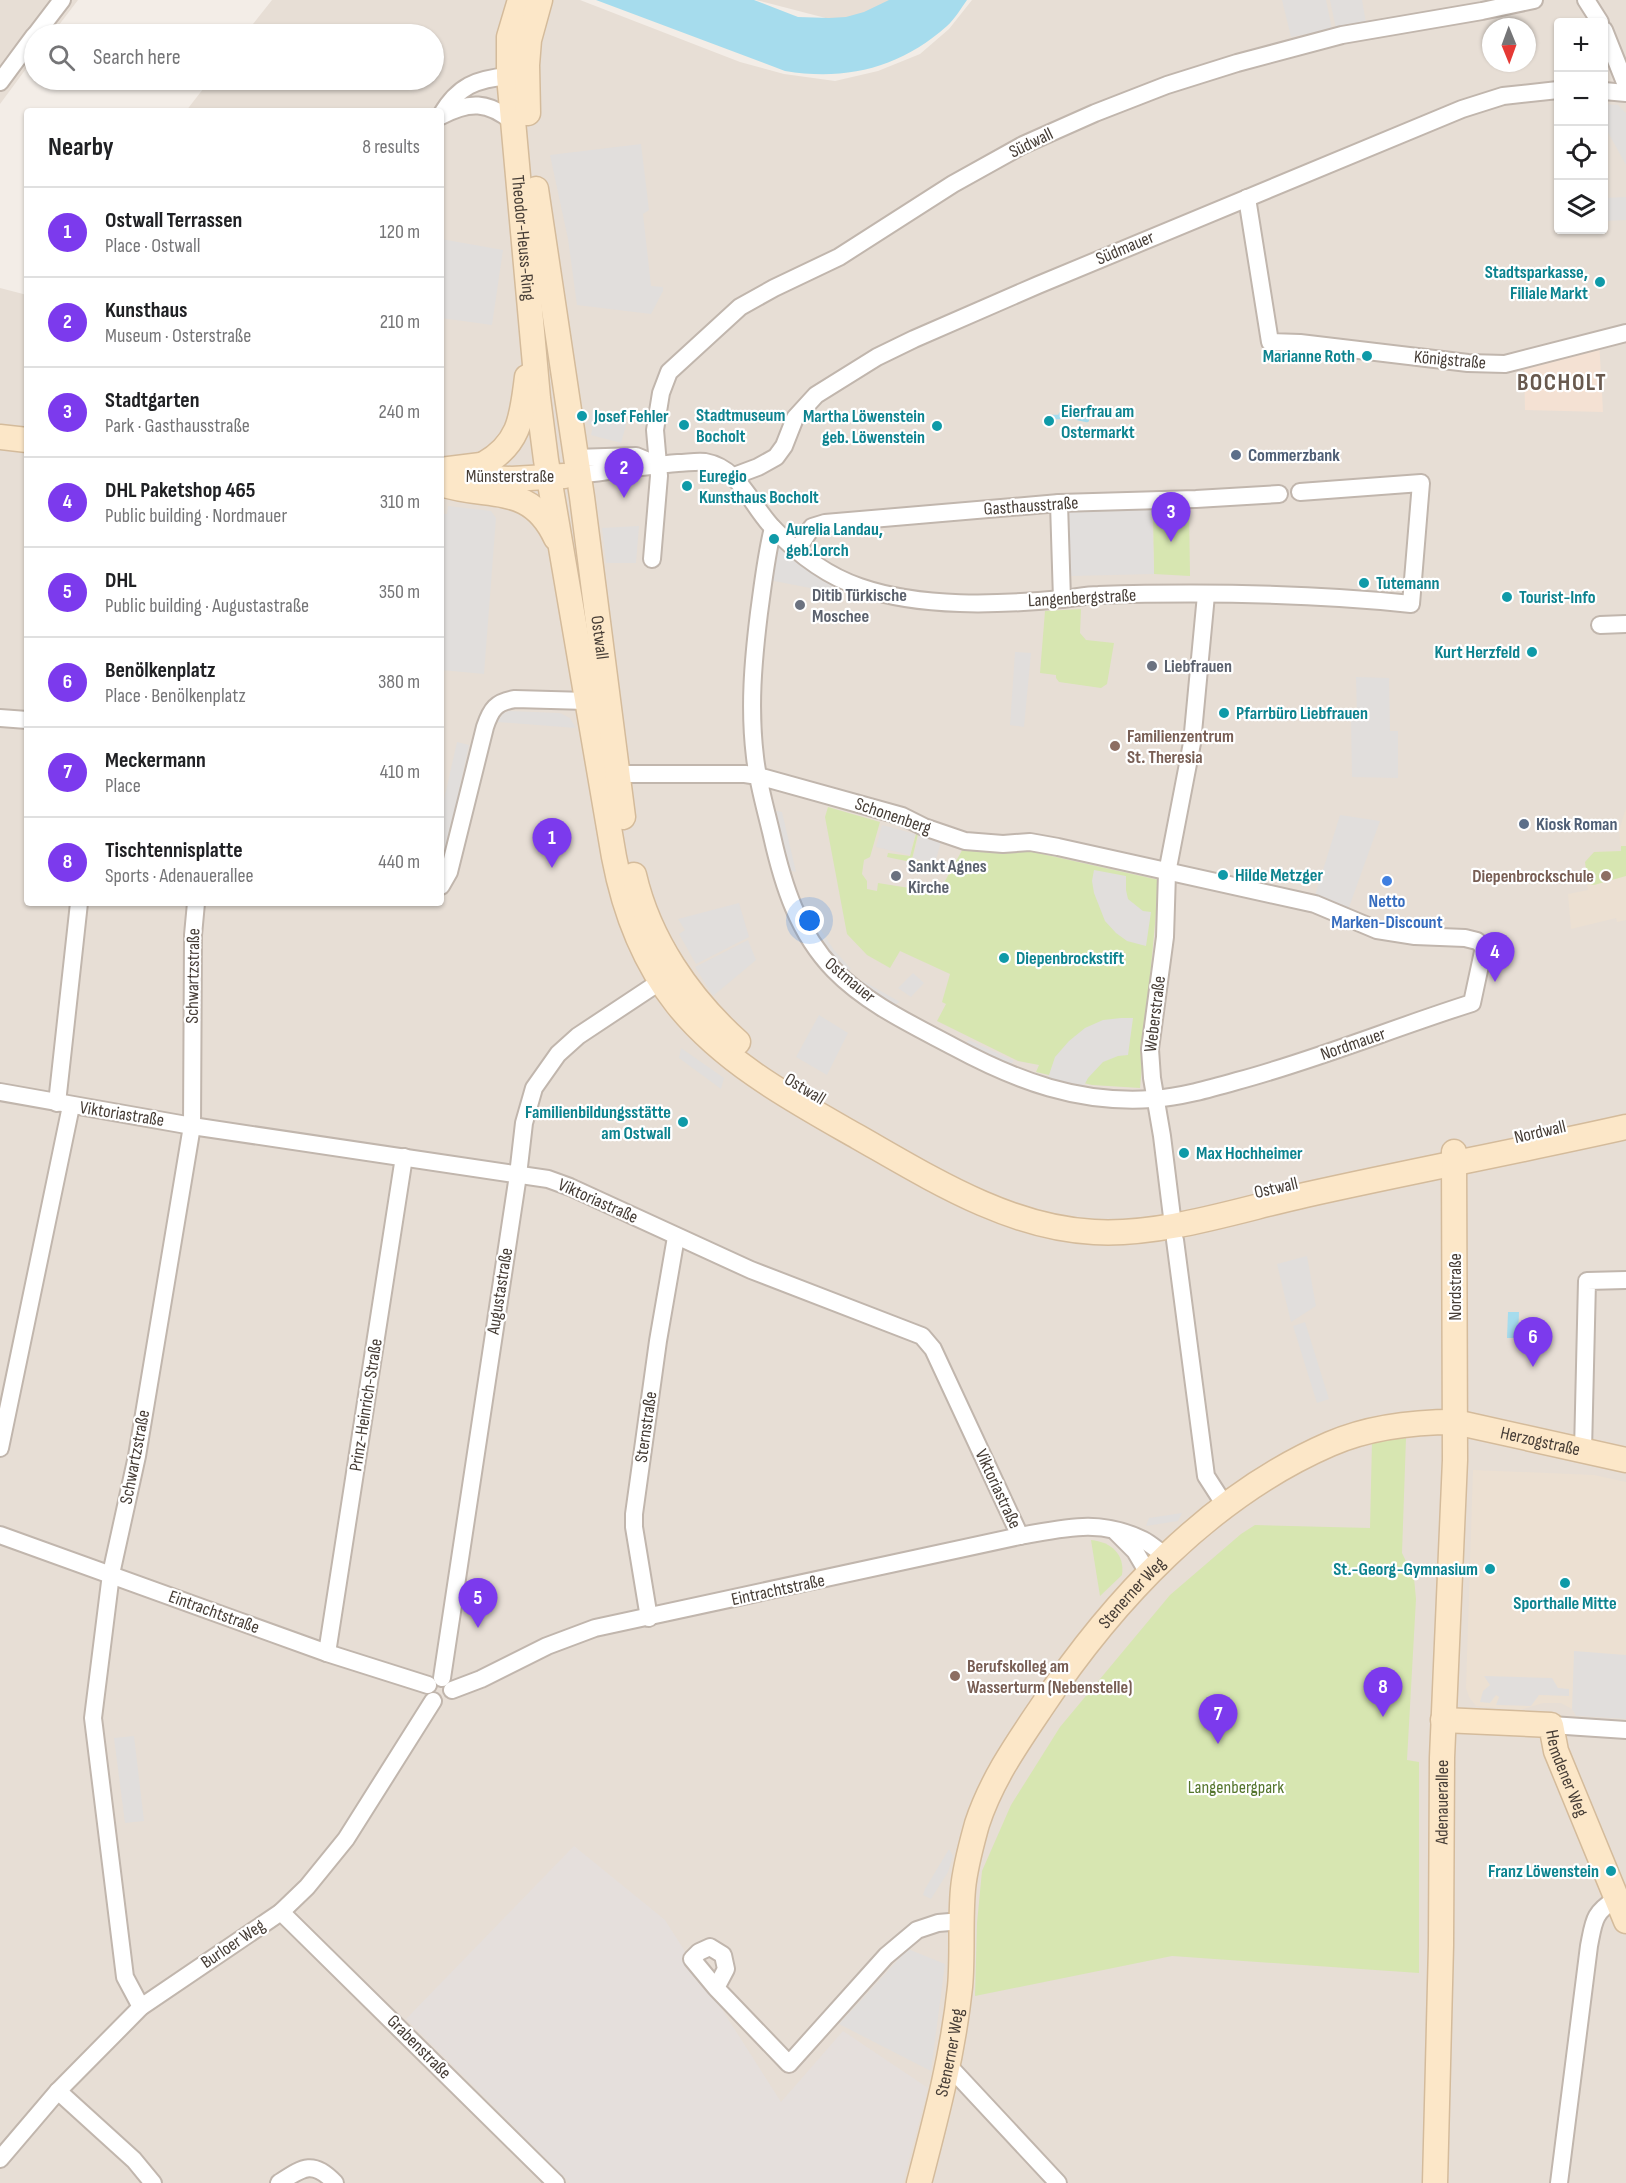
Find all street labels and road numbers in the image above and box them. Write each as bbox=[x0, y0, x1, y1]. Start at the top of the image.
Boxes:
street label: Südwall bbox=[1006, 123, 1056, 163]
street label: Theodor-Heuss-Ring bbox=[507, 174, 540, 302]
street label: Südmauer bbox=[1093, 226, 1157, 270]
street label: Königstraße bbox=[1413, 346, 1487, 374]
street label: Münsterstraße bbox=[466, 466, 554, 487]
street label: Gasthausstraße bbox=[983, 492, 1079, 520]
street label: Langenbergstraße bbox=[1027, 585, 1137, 611]
street label: Ostwall bbox=[587, 614, 613, 661]
street label: Schonenberg bbox=[852, 793, 934, 839]
street label: Schwartzstraße bbox=[182, 928, 204, 1024]
street label: Ostmauer bbox=[821, 953, 879, 1007]
street label: Weberstraße bbox=[1140, 975, 1170, 1053]
street label: Nordmauer bbox=[1318, 1023, 1388, 1065]
street label: Ostwall bbox=[781, 1069, 829, 1109]
street label: Viktoriastraße bbox=[78, 1097, 166, 1131]
street label: Nordwall bbox=[1512, 1116, 1568, 1148]
street label: Ostwall bbox=[1252, 1173, 1300, 1203]
street label: Viktoriastraße bbox=[555, 1174, 641, 1228]
street label: Augustastraße bbox=[483, 1246, 517, 1337]
street label: Nordstraße bbox=[1445, 1253, 1466, 1321]
street label: Prinz-Heinrich-Straße bbox=[345, 1337, 387, 1473]
street label: Sternstraße bbox=[631, 1390, 661, 1464]
street label: Schwartzstraße bbox=[116, 1408, 154, 1506]
street label: Herzogstraße bbox=[1499, 1422, 1582, 1460]
street label: Viktoriastraße bbox=[970, 1446, 1026, 1532]
street label: Stenerner Weg bbox=[1094, 1553, 1170, 1633]
street label: Eintrachtstraße bbox=[729, 1570, 827, 1610]
street label: Eintrachtstraße bbox=[166, 1586, 262, 1638]
street label: Hemdener Weg bbox=[1542, 1728, 1592, 1820]
street label: Adenauerallee bbox=[1431, 1760, 1452, 1845]
street label: Burloer Weg bbox=[197, 1915, 269, 1973]
street label: Stenerner Weg bbox=[931, 2007, 968, 2099]
street label: Grabenstraße bbox=[383, 2011, 455, 2083]

